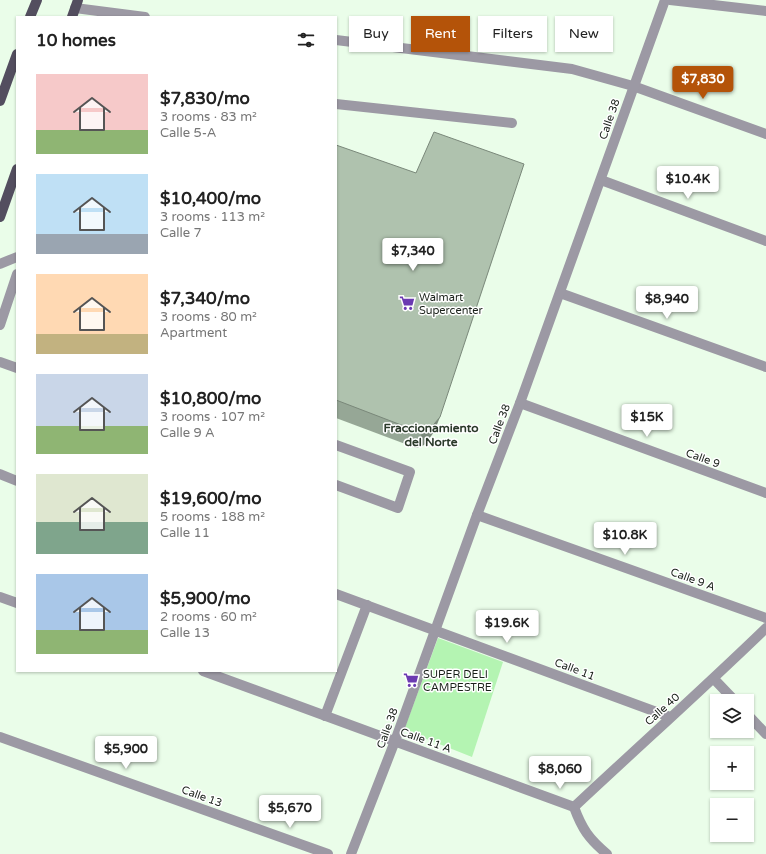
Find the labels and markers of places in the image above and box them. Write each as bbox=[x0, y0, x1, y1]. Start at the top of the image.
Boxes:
pin: $7,830 bbox=[670, 66, 736, 100]
pin: $10.4K bbox=[655, 166, 721, 200]
pin: $7,340 bbox=[380, 238, 446, 272]
pin: $8,940 bbox=[634, 286, 700, 320]
place label: Walmart Supercenter bbox=[419, 291, 484, 317]
supermarket icon: Walmart Supercenter bbox=[398, 294, 416, 312]
pin: $15K bbox=[623, 404, 671, 438]
pin: $10.8K bbox=[592, 522, 658, 556]
pin: $19.6K bbox=[474, 610, 540, 644]
place label: SUPER DELI CAMPESTRE bbox=[423, 668, 492, 694]
supermarket icon: SUPER DELI CAMPESTRE bbox=[402, 671, 420, 689]
pin: $5,900 bbox=[93, 736, 159, 770]
pin: $8,060 bbox=[527, 756, 593, 790]
pin: $5,670 bbox=[257, 795, 323, 829]

